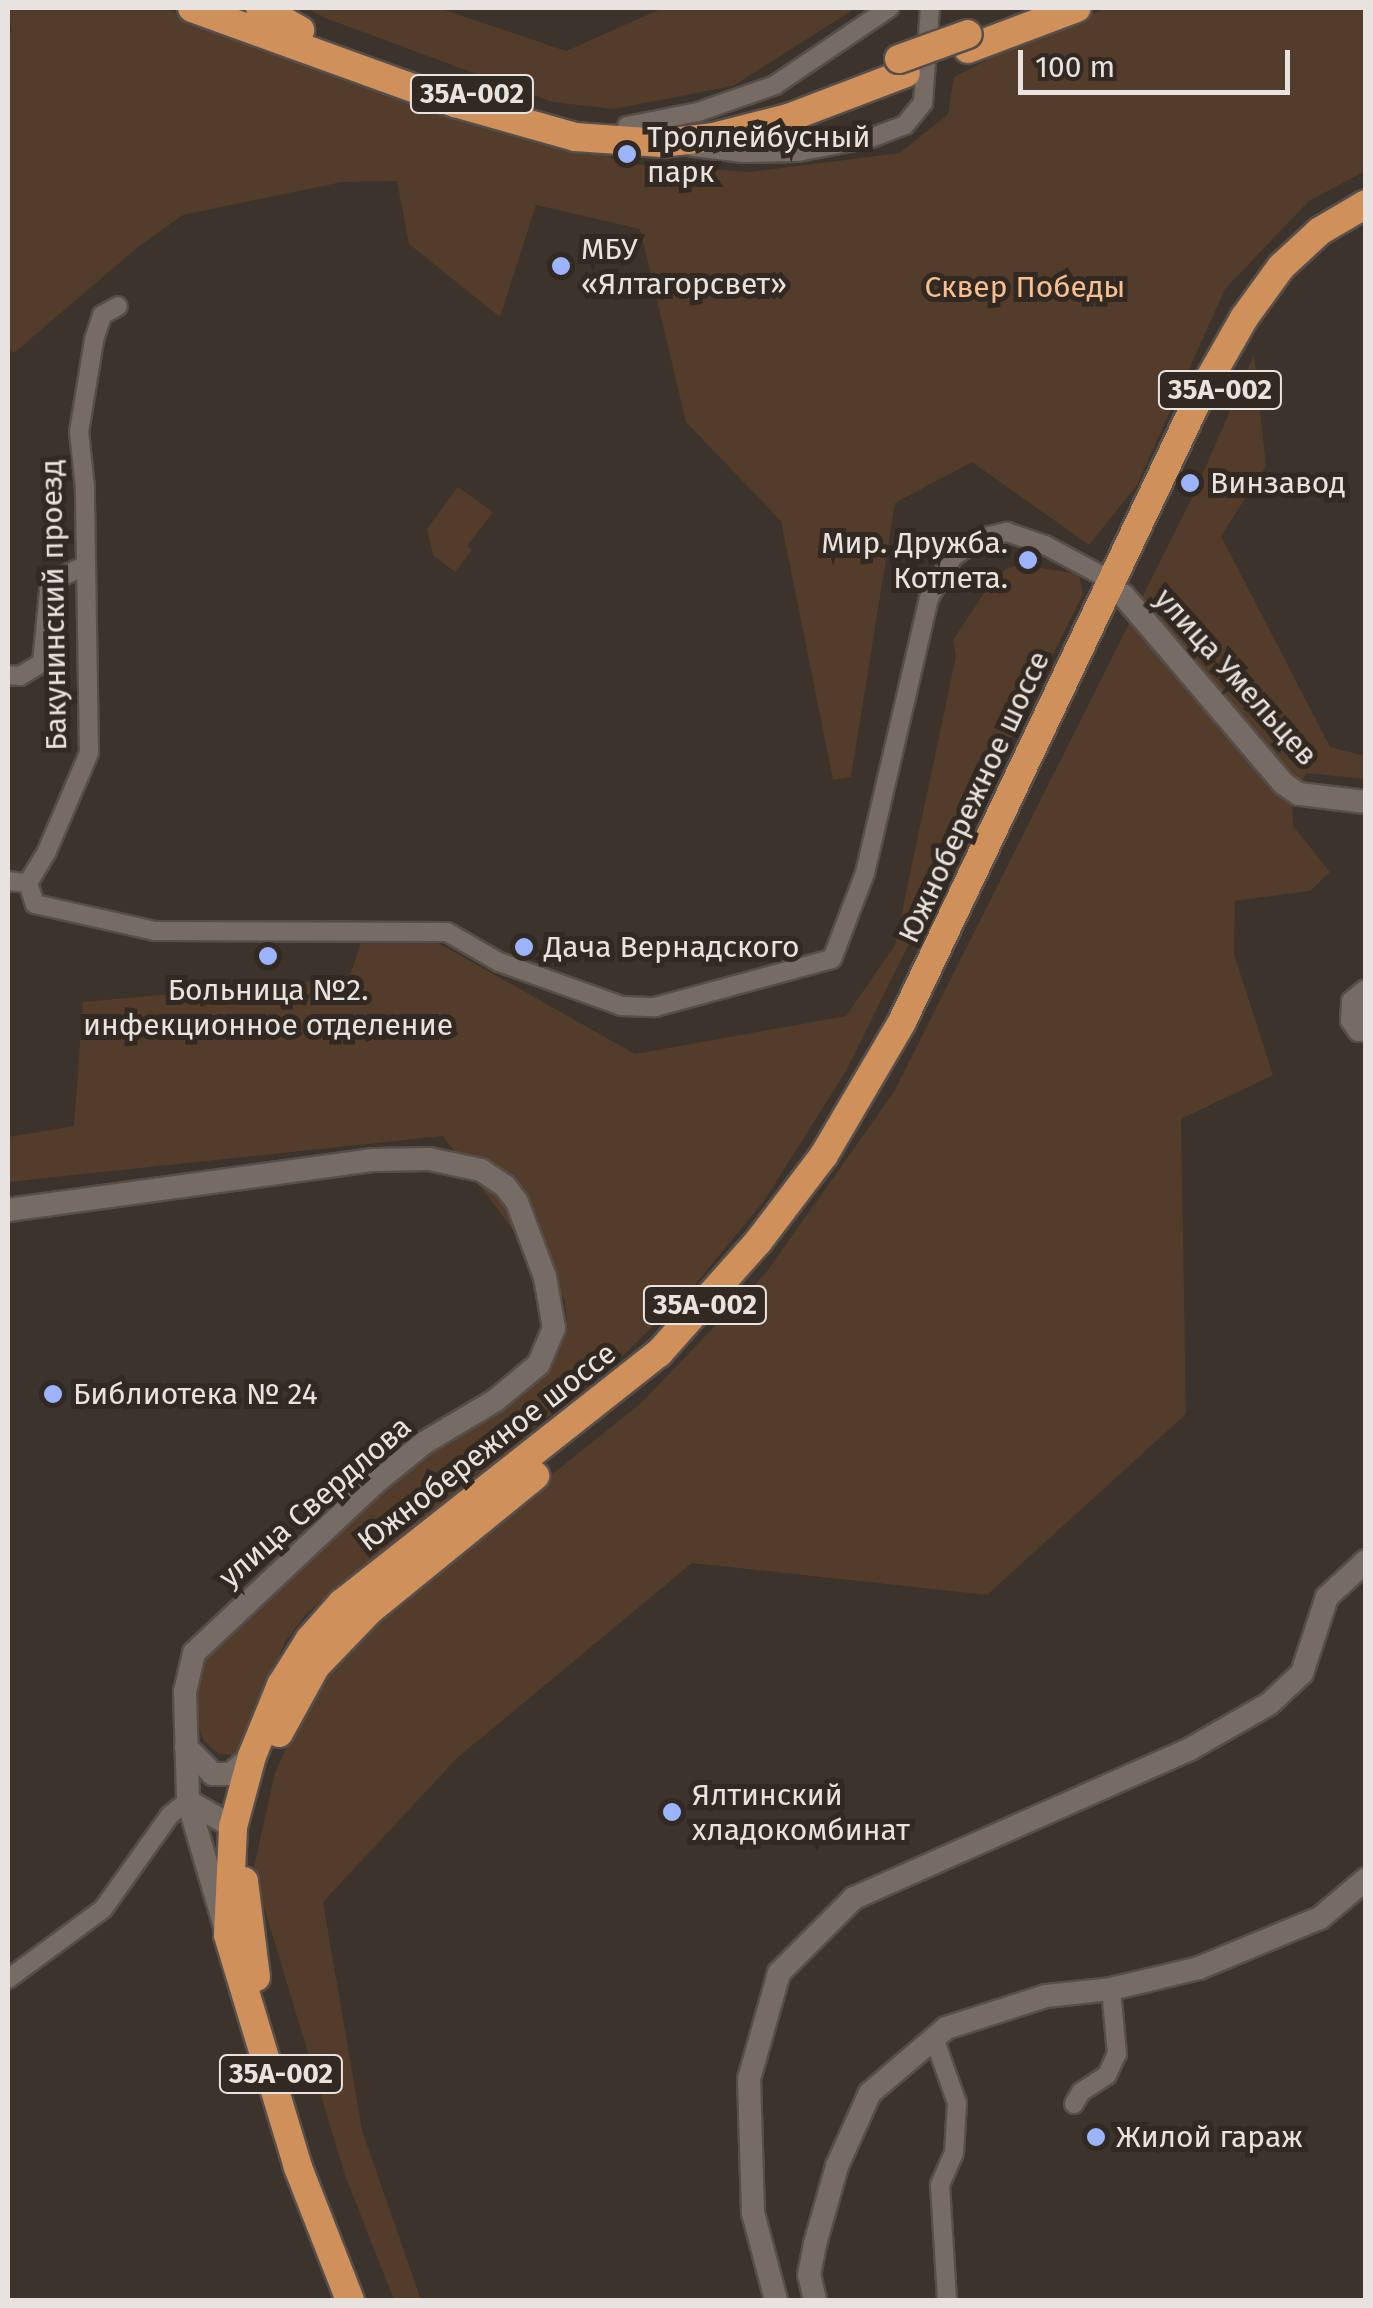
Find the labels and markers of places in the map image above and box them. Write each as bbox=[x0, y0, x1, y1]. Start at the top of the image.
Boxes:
place label: Троллейбусный парк bbox=[647, 119, 870, 190]
marker: Троллейбусный парк bbox=[616, 143, 638, 165]
place label: МБУ «Ялтагорсвет» bbox=[581, 231, 787, 302]
marker: МБУ «Ялтагорсвет» bbox=[550, 255, 572, 277]
place label: Винзавод bbox=[1210, 465, 1346, 501]
marker: Винзавод bbox=[1179, 472, 1201, 494]
place label: Мир. Дружба. Котлета. bbox=[821, 525, 1008, 596]
marker: Мир. Дружба. Котлета. bbox=[1017, 549, 1039, 571]
place label: Дача Вернадского bbox=[544, 929, 799, 965]
marker: Дача Вернадского bbox=[513, 936, 535, 958]
marker: Больница №2. инфекционное отделение bbox=[257, 945, 279, 967]
place label: Больница №2. инфекционное отделение bbox=[83, 972, 453, 1042]
place label: Библиотека № 24 bbox=[73, 1376, 318, 1412]
marker: Библиотека № 24 bbox=[42, 1383, 64, 1405]
place label: Ялтинский хладокомбинат bbox=[692, 1777, 910, 1848]
marker: Ялтинский хладокомбинат bbox=[661, 1801, 683, 1823]
place label: Жилой гараж bbox=[1116, 2119, 1303, 2155]
marker: Жилой гараж bbox=[1085, 2126, 1107, 2148]

